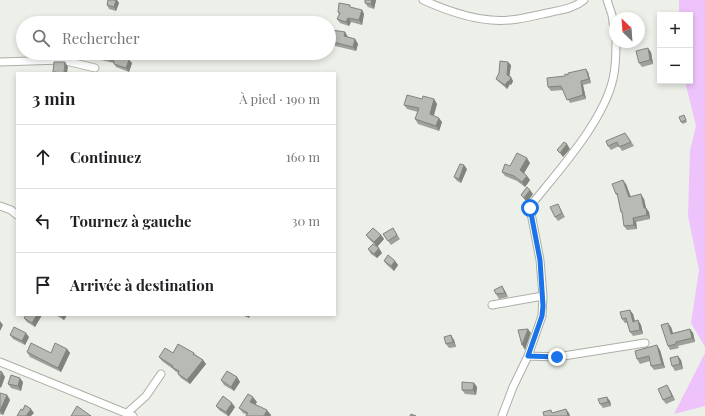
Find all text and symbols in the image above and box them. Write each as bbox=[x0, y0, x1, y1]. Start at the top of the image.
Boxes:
north arrow bbox=[609, 12, 645, 48]
map controls bbox=[657, 12, 693, 84]
button: + bbox=[657, 12, 693, 48]
search box bbox=[16, 16, 336, 60]
icon: search bbox=[30, 27, 52, 49]
text: Rechercher bbox=[62, 28, 140, 48]
button: − bbox=[657, 48, 693, 84]
text: 3 min bbox=[32, 87, 75, 109]
text: À pied · 190 m bbox=[239, 90, 320, 107]
icon: ahead bbox=[32, 146, 54, 168]
text: Continuez bbox=[70, 147, 141, 167]
text: 160 m bbox=[286, 148, 320, 165]
route start bbox=[521, 199, 539, 217]
icon: left bbox=[32, 210, 54, 232]
text: Tournez à gauche bbox=[70, 211, 192, 231]
text: 30 m bbox=[292, 212, 320, 229]
icon: arrive bbox=[32, 274, 54, 296]
text: Arrivée à destination bbox=[70, 275, 214, 295]
route end bbox=[548, 348, 566, 366]

